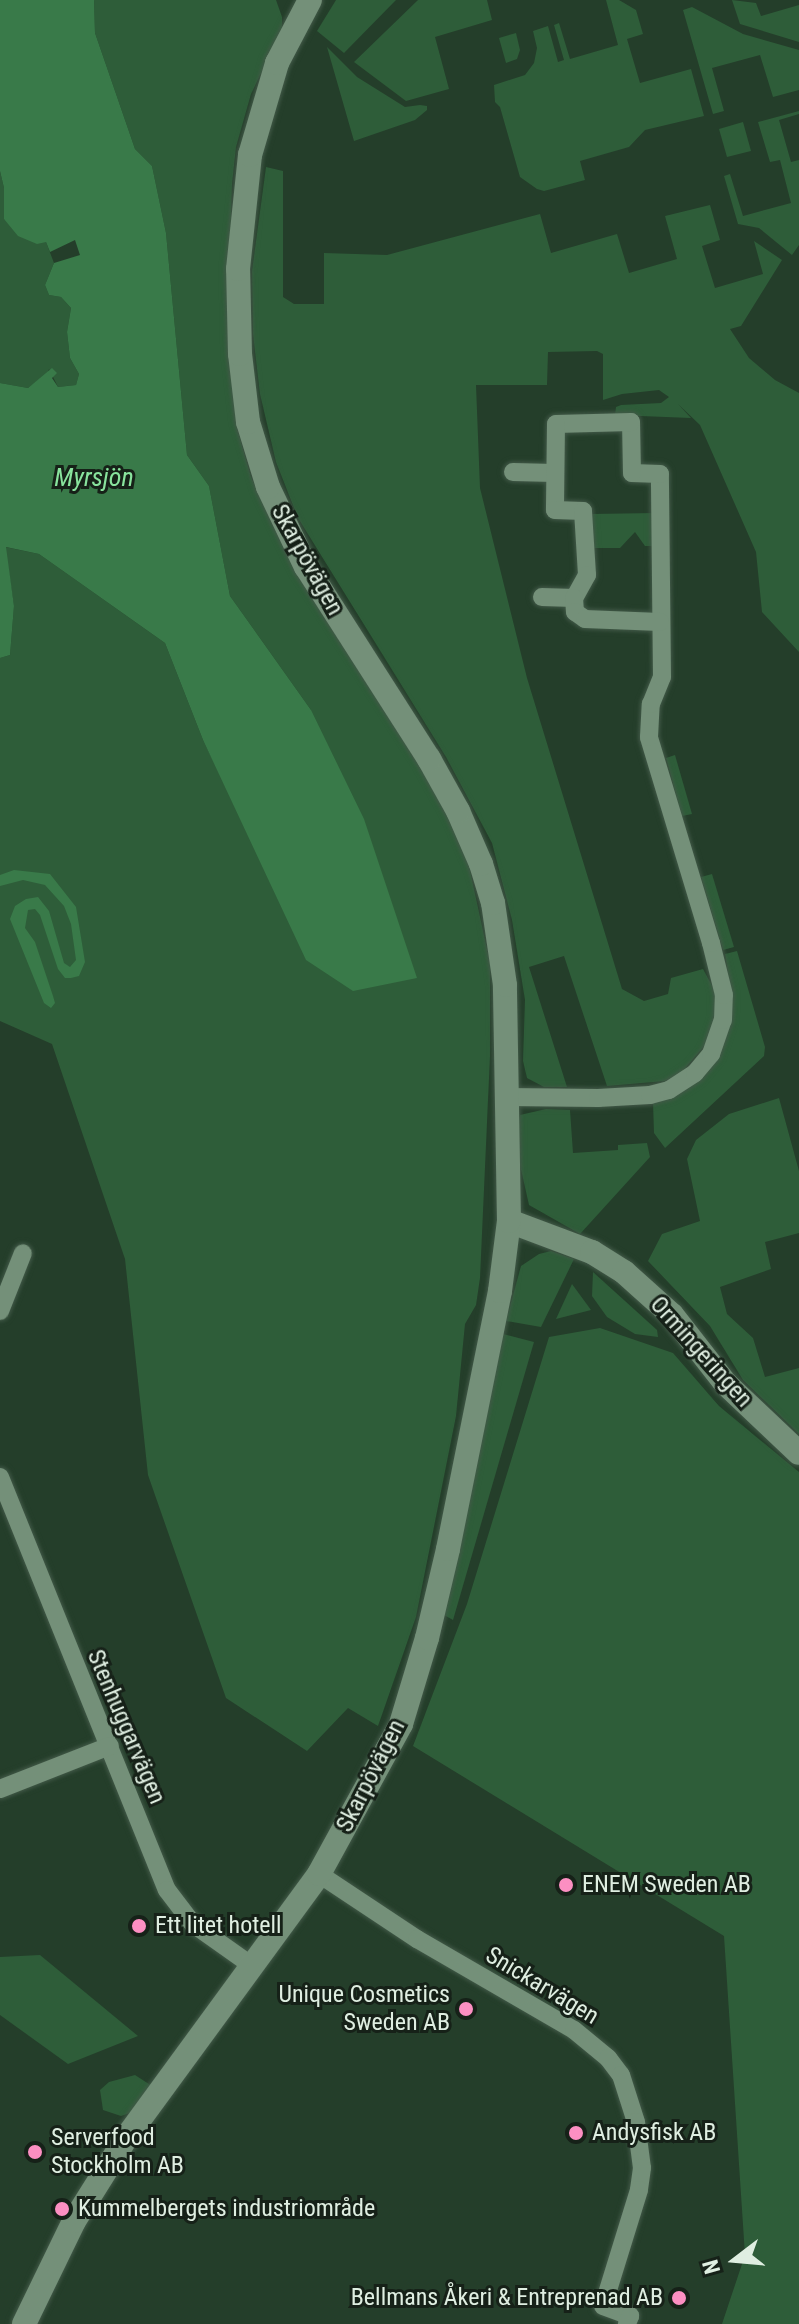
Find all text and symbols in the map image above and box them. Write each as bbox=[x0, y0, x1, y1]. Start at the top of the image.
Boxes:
water label: Myrsjön bbox=[54, 462, 134, 494]
street label: Skarpövägen bbox=[265, 500, 349, 620]
street label: Ormingeringen bbox=[644, 1291, 758, 1413]
street label: Stenhuggarvägen bbox=[81, 1646, 171, 1808]
street label: Skarpövägen bbox=[330, 1715, 412, 1837]
place label: ENEM Sweden AB bbox=[582, 1871, 751, 1899]
marker: ENEM Sweden AB bbox=[557, 1876, 575, 1894]
place label: Ett litet hotell bbox=[155, 1912, 282, 1940]
marker: Ett litet hotell bbox=[130, 1917, 148, 1935]
street label: Snickarvägen bbox=[480, 1941, 604, 2031]
place label: Unique Cosmetics Sweden AB bbox=[278, 1981, 450, 2037]
marker: Unique Cosmetics Sweden AB bbox=[457, 2000, 475, 2018]
place label: Andysfisk AB bbox=[592, 2119, 716, 2147]
place label: Serverfood Stockholm AB bbox=[51, 2124, 184, 2180]
marker: Andysfisk AB bbox=[567, 2124, 585, 2142]
marker: Serverfood Stockholm AB bbox=[26, 2143, 44, 2161]
place label: Kummelbergets industriområde bbox=[78, 2195, 375, 2223]
marker: Kummelbergets industriområde bbox=[53, 2200, 71, 2218]
north arrow bbox=[695, 2220, 775, 2300]
text: N bbox=[698, 2257, 725, 2277]
place label: Bellmans Åkeri & Entreprenad AB bbox=[351, 2284, 663, 2312]
marker: Bellmans Åkeri & Entreprenad AB bbox=[670, 2289, 688, 2307]

